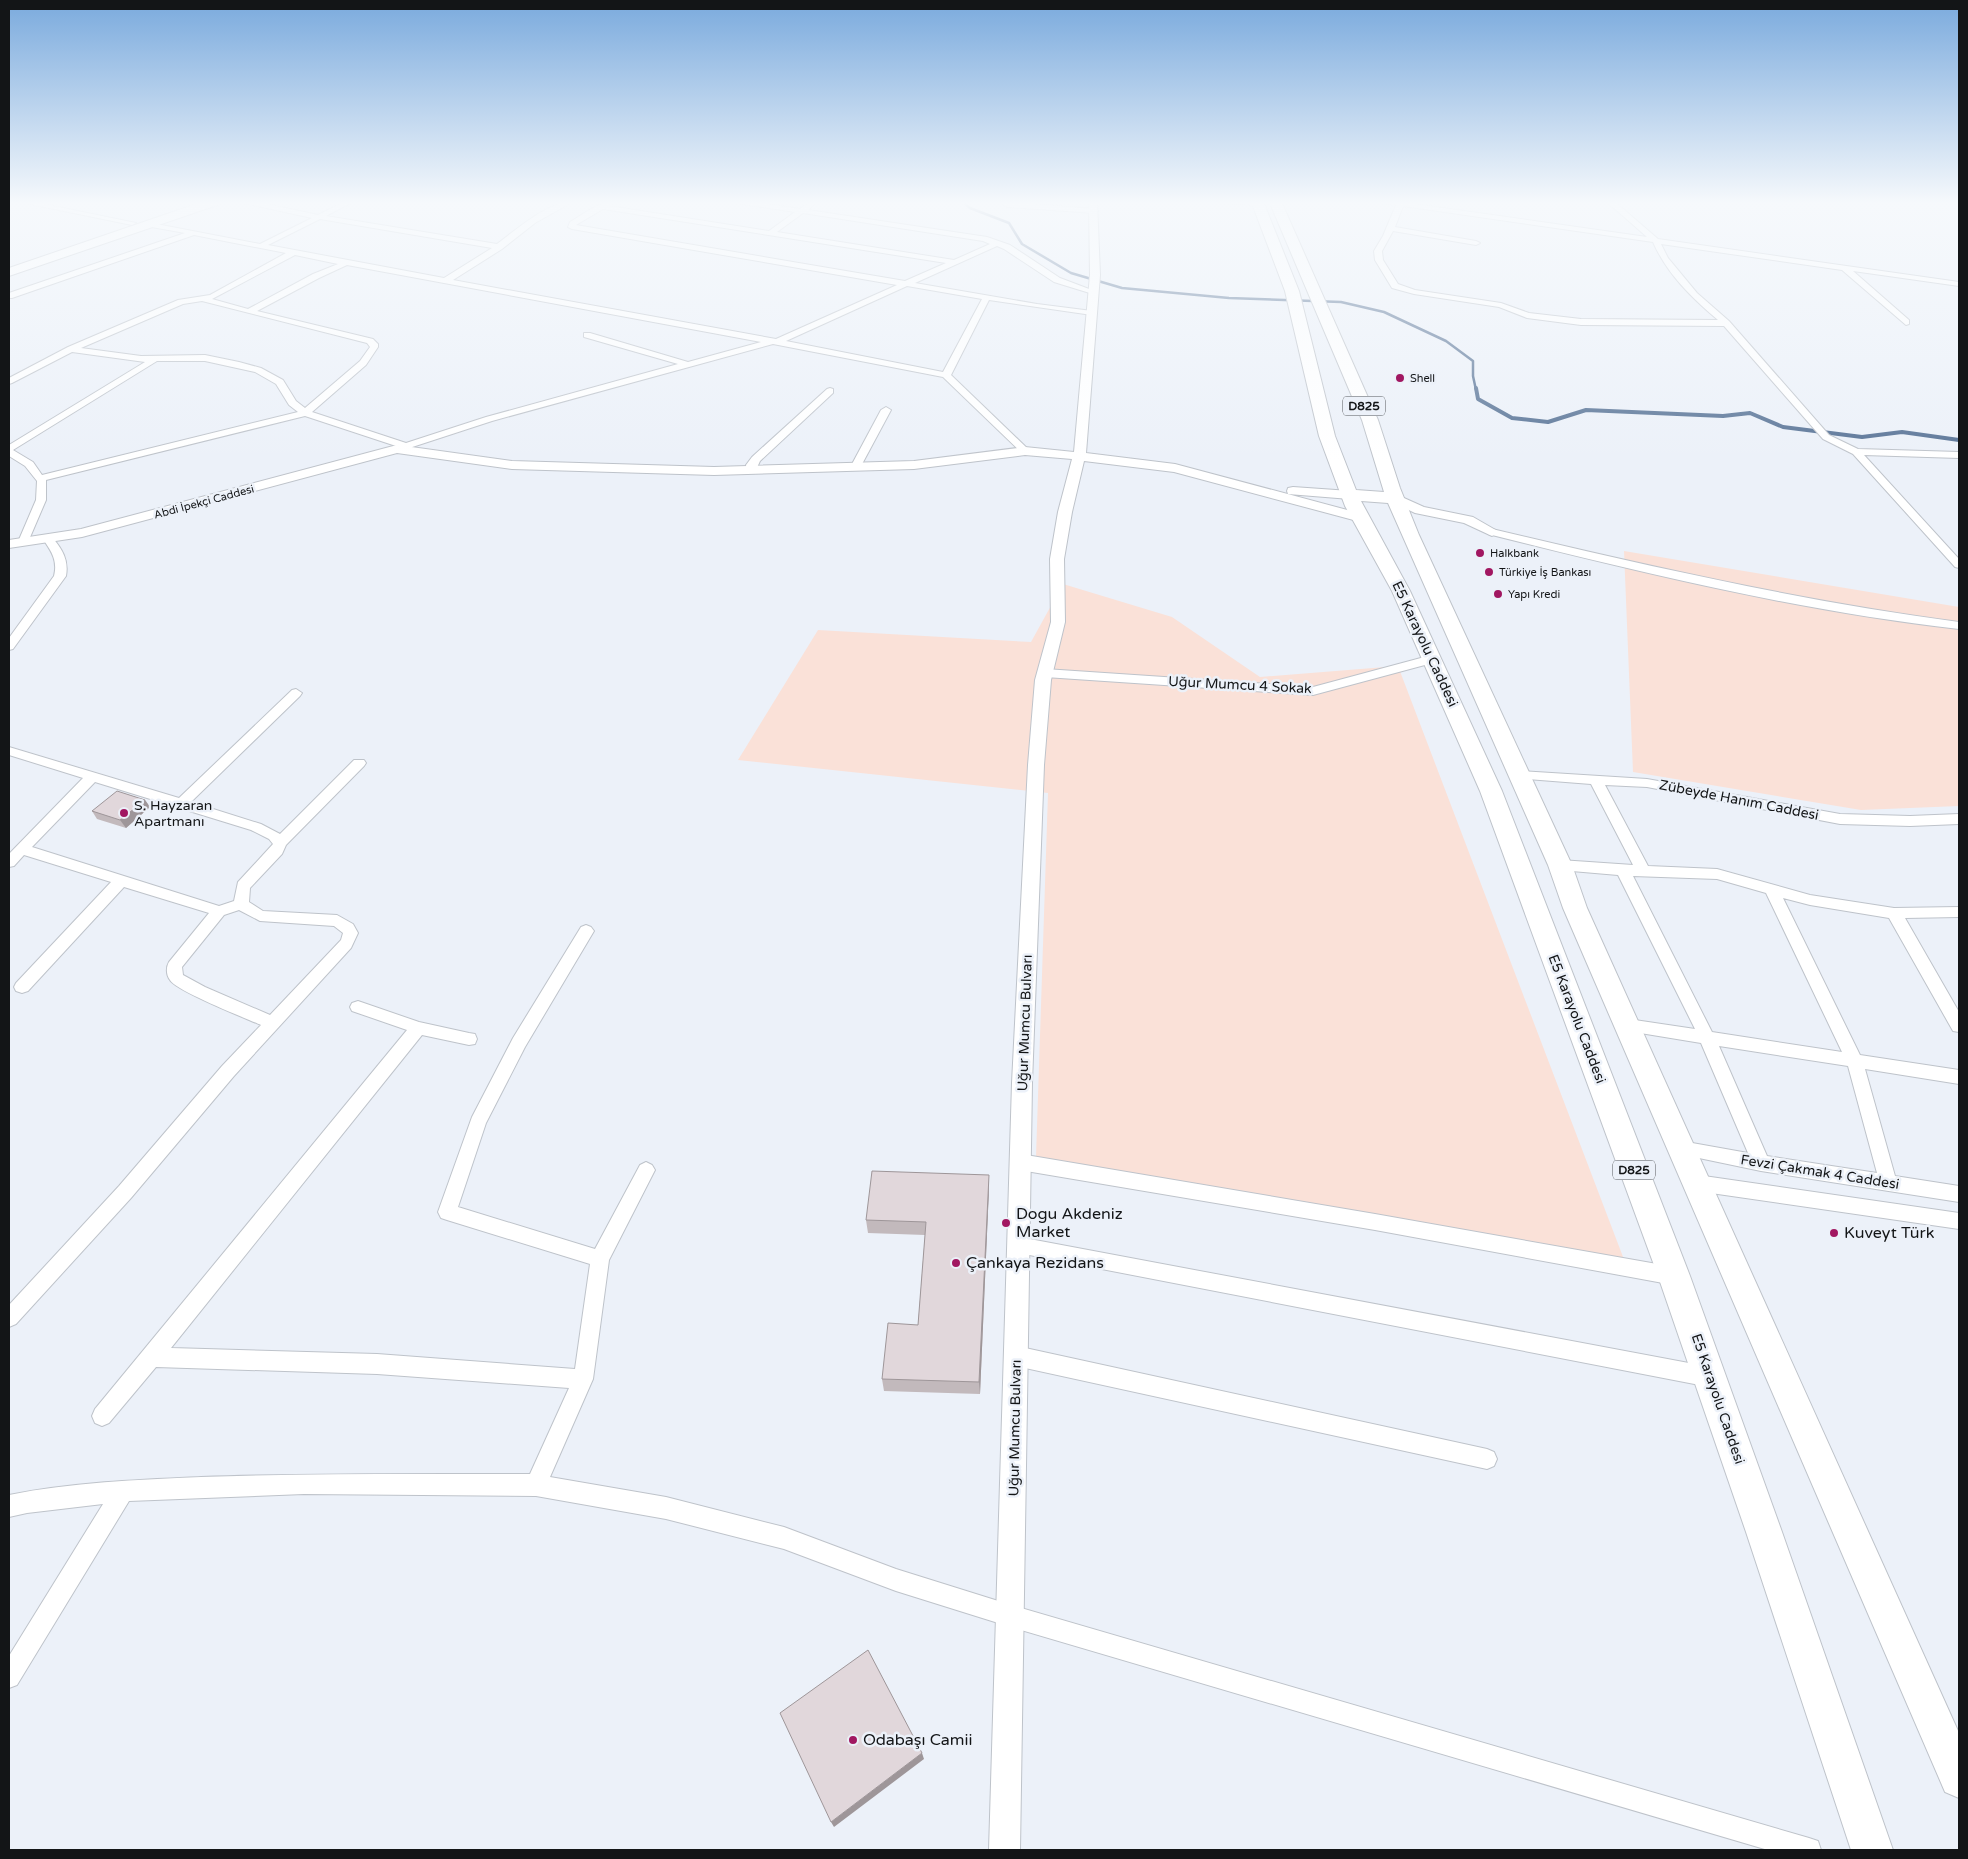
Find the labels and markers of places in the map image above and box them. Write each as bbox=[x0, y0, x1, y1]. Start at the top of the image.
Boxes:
marker: Shell bbox=[1394, 372, 1406, 384]
place label: Shell bbox=[1410, 372, 1435, 385]
marker: Halkbank bbox=[1474, 547, 1486, 559]
place label: Halkbank bbox=[1490, 547, 1539, 560]
marker: Türkiye İş Bankası bbox=[1483, 566, 1495, 578]
place label: Türkiye İş Bankası bbox=[1499, 566, 1591, 579]
marker: Yapı Kredi bbox=[1492, 588, 1504, 600]
place label: Yapı Kredi bbox=[1508, 588, 1560, 601]
place label: S. Hayzaran Apartmanı bbox=[134, 797, 212, 830]
marker: S. Hayzaran Apartmanı bbox=[118, 807, 130, 819]
place label: Dogu Akdeniz Market bbox=[1016, 1204, 1123, 1242]
marker: Dogu Akdeniz Market bbox=[1000, 1217, 1012, 1229]
place label: Kuveyt Türk bbox=[1844, 1223, 1935, 1243]
marker: Kuveyt Türk bbox=[1828, 1227, 1840, 1239]
place label: Çankaya Rezidans bbox=[966, 1253, 1104, 1273]
marker: Çankaya Rezidans bbox=[950, 1257, 962, 1269]
place label: Odabaşı Camii bbox=[863, 1730, 972, 1750]
marker: Odabaşı Camii bbox=[847, 1734, 859, 1746]

